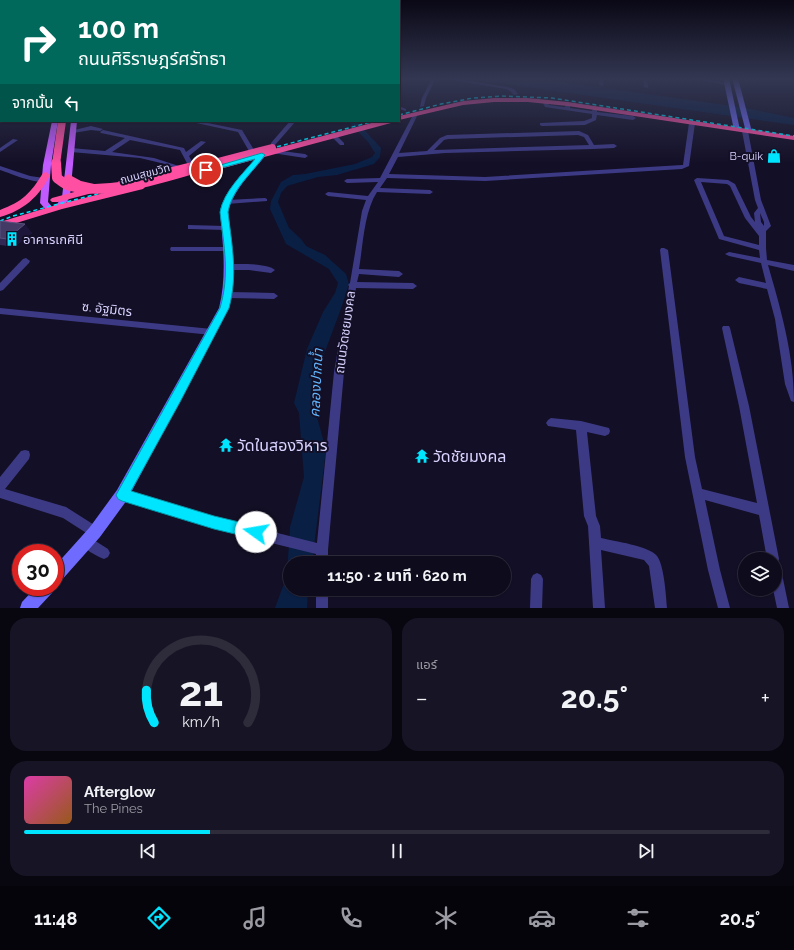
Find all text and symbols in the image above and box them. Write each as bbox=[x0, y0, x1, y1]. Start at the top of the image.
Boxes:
text: 100 m bbox=[78, 12, 159, 45]
icon: right bbox=[12, 16, 64, 68]
text: ถนนศิริราษฎร์ศรัทธา bbox=[78, 48, 226, 69]
icon: left bbox=[61, 92, 83, 114]
text: จากนั้น bbox=[12, 94, 53, 112]
shop icon: B-quik bbox=[766, 148, 782, 164]
place label: B-quik bbox=[729, 150, 763, 163]
pin bbox=[189, 153, 223, 187]
icon: arrive bbox=[195, 159, 217, 181]
street label: ถนนสุขุมวิท bbox=[119, 161, 171, 187]
building icon: อาคารเกศินี bbox=[4, 231, 20, 247]
place label: อาคารเกศินี bbox=[23, 232, 83, 247]
street label: ถนนวัดชยมงคล bbox=[332, 290, 358, 374]
street label: ซ. อัฐมิตร bbox=[81, 299, 133, 319]
water label: คลองปากน้ำ bbox=[304, 347, 326, 418]
place label: วัดในสองวิหาร bbox=[237, 436, 328, 455]
temple icon: วัดในสองวิหาร bbox=[218, 437, 234, 453]
place label: วัดชัยมงคล bbox=[433, 447, 506, 466]
temple icon: วัดชัยมงคล bbox=[414, 448, 430, 464]
position arrow bbox=[235, 511, 277, 553]
speed limit sign: 30 bbox=[12, 544, 64, 596]
map controls bbox=[738, 552, 782, 596]
button: layers bbox=[738, 552, 782, 596]
text: 11:50 · 2 นาที · 620 m bbox=[327, 567, 467, 585]
text: แอร์ bbox=[416, 657, 437, 672]
text: 21 bbox=[179, 666, 223, 715]
text: 20.5° bbox=[561, 680, 628, 715]
text: − bbox=[416, 685, 428, 711]
text: + bbox=[761, 685, 770, 711]
text: km/h bbox=[182, 713, 220, 729]
text: Afterglow bbox=[84, 783, 155, 801]
text: The Pines bbox=[84, 801, 143, 816]
icon: previous bbox=[137, 840, 159, 862]
icon: pause bbox=[386, 840, 408, 862]
icon: next bbox=[635, 840, 657, 862]
icon: directions bbox=[145, 904, 173, 932]
icon: music bbox=[241, 904, 269, 932]
icon: phone bbox=[337, 904, 365, 932]
icon: climate bbox=[432, 904, 460, 932]
icon: car bbox=[528, 904, 556, 932]
icon: filters bbox=[624, 904, 652, 932]
text: 11:48 bbox=[34, 908, 77, 929]
text: 20.5° bbox=[720, 908, 760, 929]

